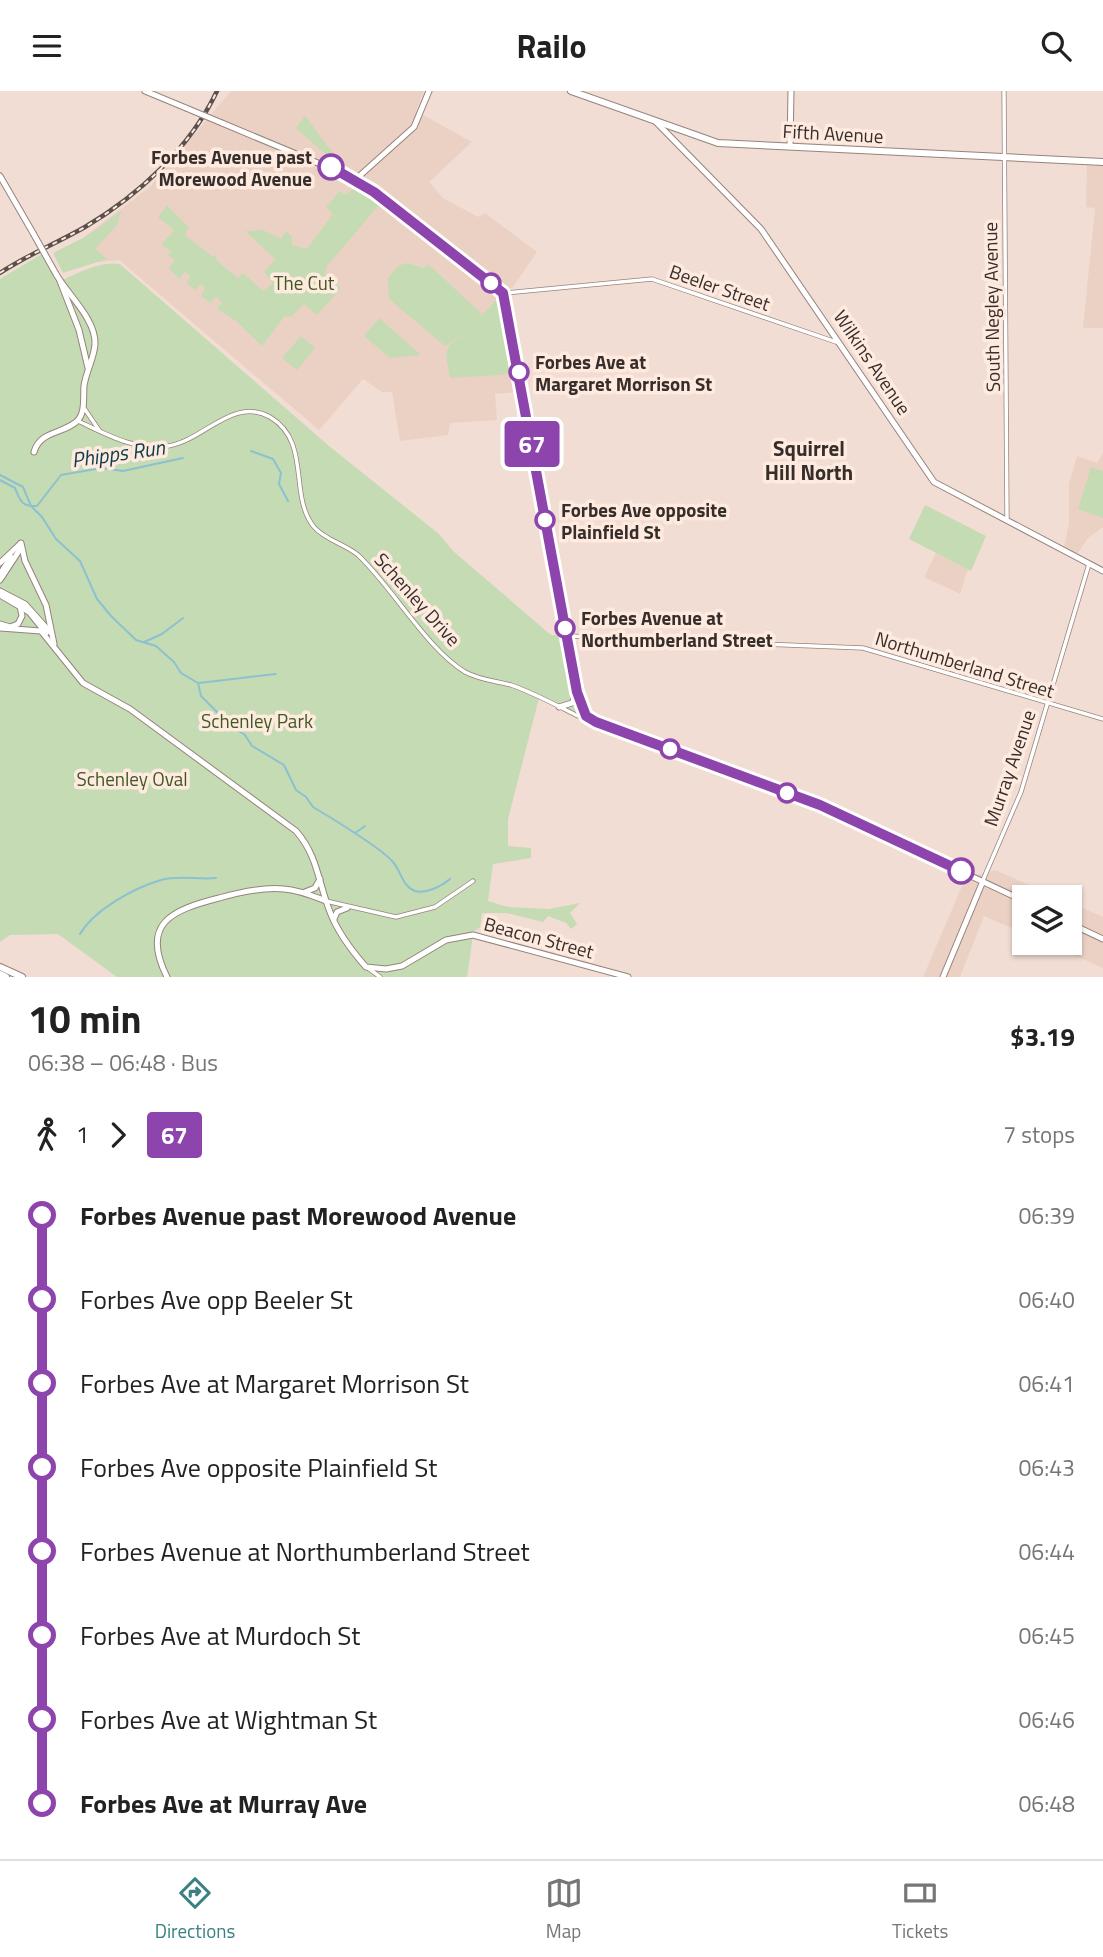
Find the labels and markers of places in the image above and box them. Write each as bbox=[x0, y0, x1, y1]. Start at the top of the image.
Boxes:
place label: Forbes Avenue past Morewood Avenue bbox=[151, 142, 312, 193]
marker: Forbes Avenue past Morewood Avenue bbox=[318, 154, 344, 180]
unlabelled marker bbox=[481, 273, 501, 293]
place label: Forbes Ave at Margaret Morrison St bbox=[535, 347, 712, 398]
marker: Forbes Ave at Margaret Morrison St bbox=[509, 362, 529, 382]
place label: Forbes Ave opposite Plainfield St bbox=[561, 495, 727, 546]
marker: Forbes Ave opposite Plainfield St bbox=[535, 510, 555, 530]
place label: Forbes Avenue at Northumberland Street bbox=[581, 603, 773, 654]
marker: Forbes Avenue at Northumberland Street bbox=[555, 618, 575, 638]
unlabelled marker bbox=[660, 739, 680, 759]
unlabelled marker bbox=[777, 783, 797, 803]
unlabelled marker bbox=[948, 858, 974, 884]

